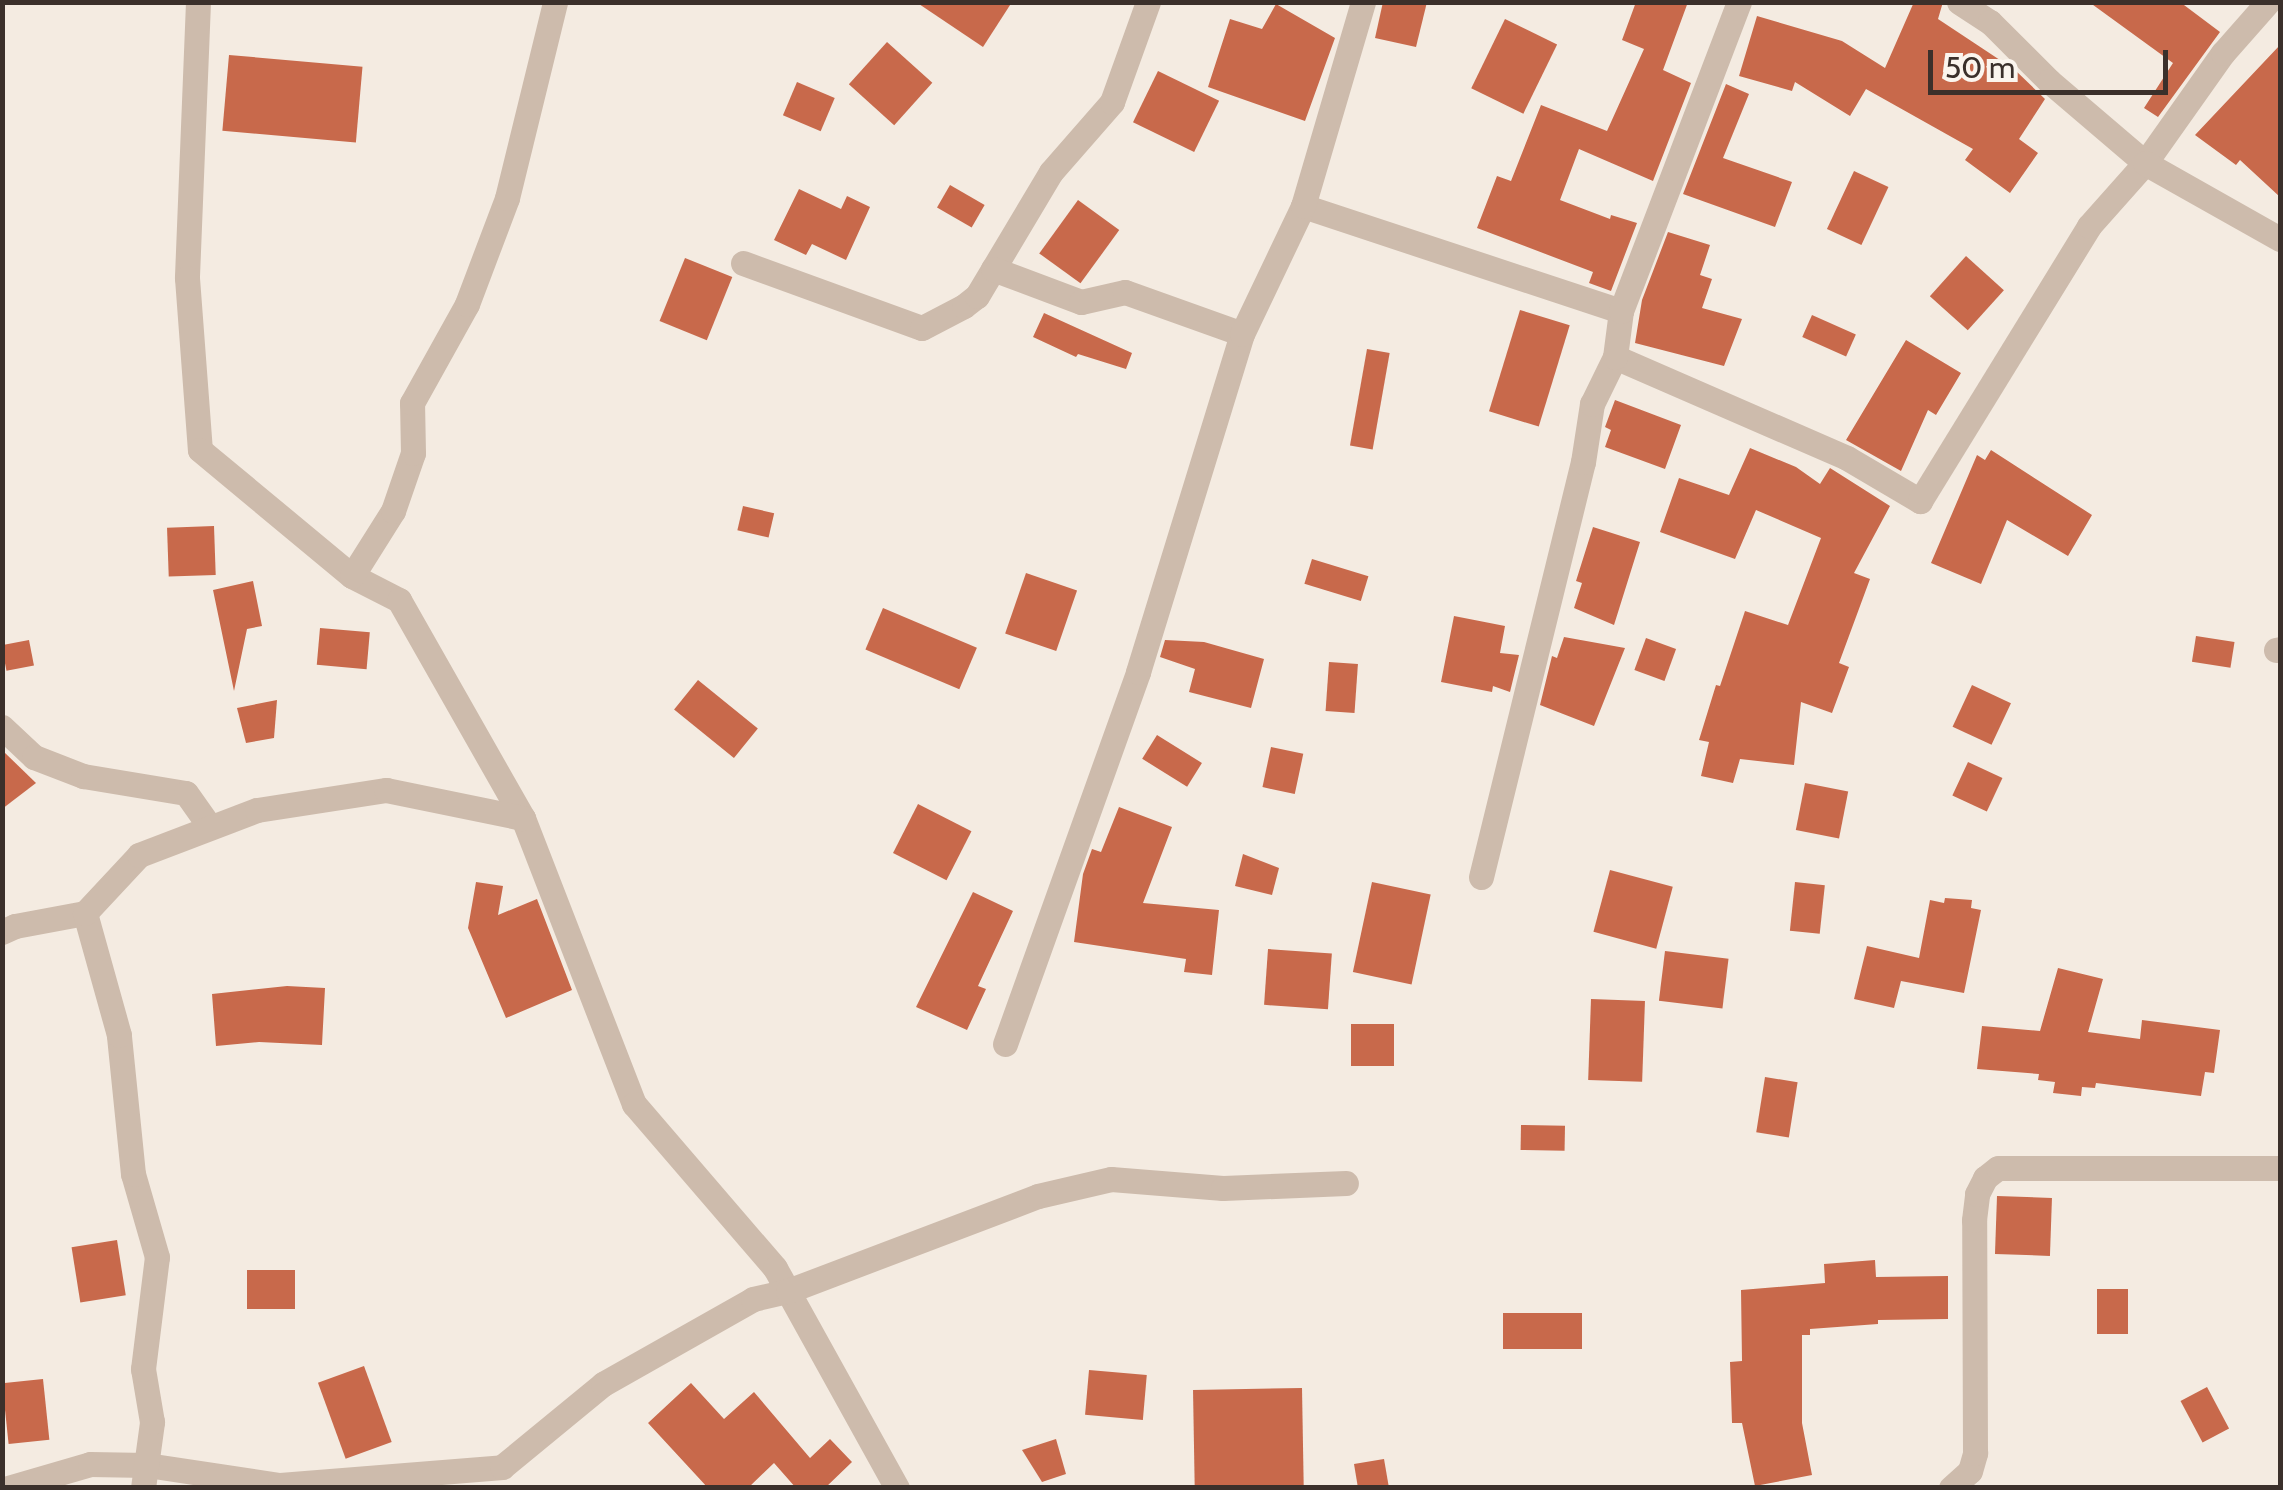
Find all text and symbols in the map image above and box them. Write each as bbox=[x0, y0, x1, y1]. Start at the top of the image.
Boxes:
scale bar bbox=[1933, 30, 2173, 92]
text: 50 m bbox=[1945, 49, 2015, 86]

